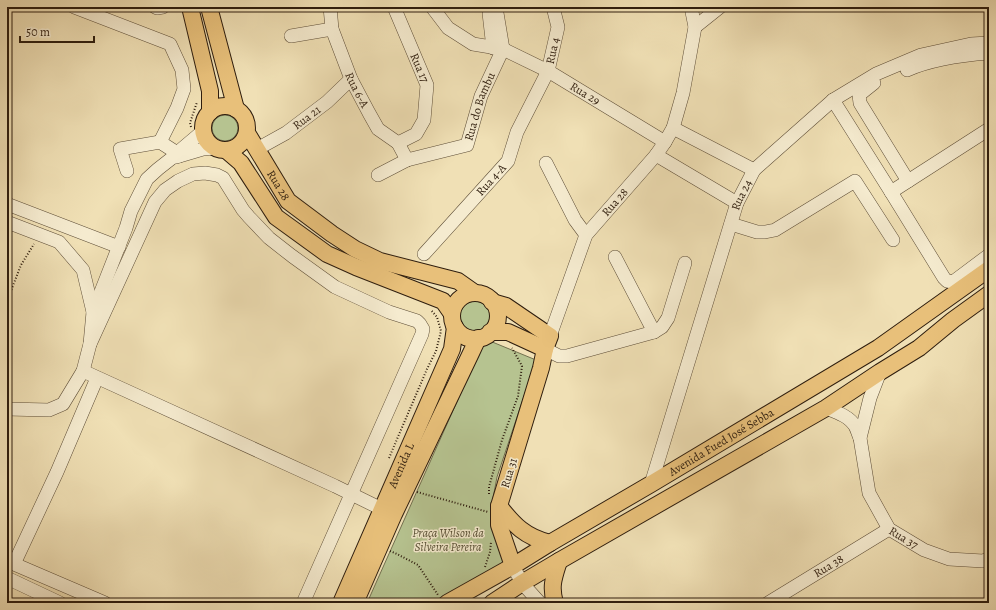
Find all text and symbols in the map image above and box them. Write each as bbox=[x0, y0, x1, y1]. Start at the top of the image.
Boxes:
scale bar bbox=[20, 18, 94, 44]
text: 50 m bbox=[26, 24, 50, 40]
street label: Rua 4 bbox=[542, 35, 564, 66]
street label: Rua 17 bbox=[406, 51, 433, 86]
street label: Rua do Bambu bbox=[461, 69, 499, 143]
street label: Rua 6-A bbox=[341, 70, 373, 111]
street label: Rua 29 bbox=[567, 78, 603, 109]
street label: Rua 21 bbox=[289, 102, 324, 133]
street label: Rua 4-A bbox=[472, 160, 510, 199]
street label: Rua 28 bbox=[263, 167, 294, 204]
street label: Rua 24 bbox=[727, 176, 756, 212]
street label: Rua 28 bbox=[598, 184, 632, 220]
street label: Avenida Fued José Sebba bbox=[665, 404, 777, 480]
street label: Avenida L bbox=[384, 440, 418, 492]
street label: Rua 31 bbox=[497, 456, 521, 490]
street label: Rua 37 bbox=[886, 523, 922, 553]
park label: Praça Wilson da Silveira Pereira bbox=[412, 525, 484, 555]
street label: Rua 38 bbox=[811, 551, 847, 581]

